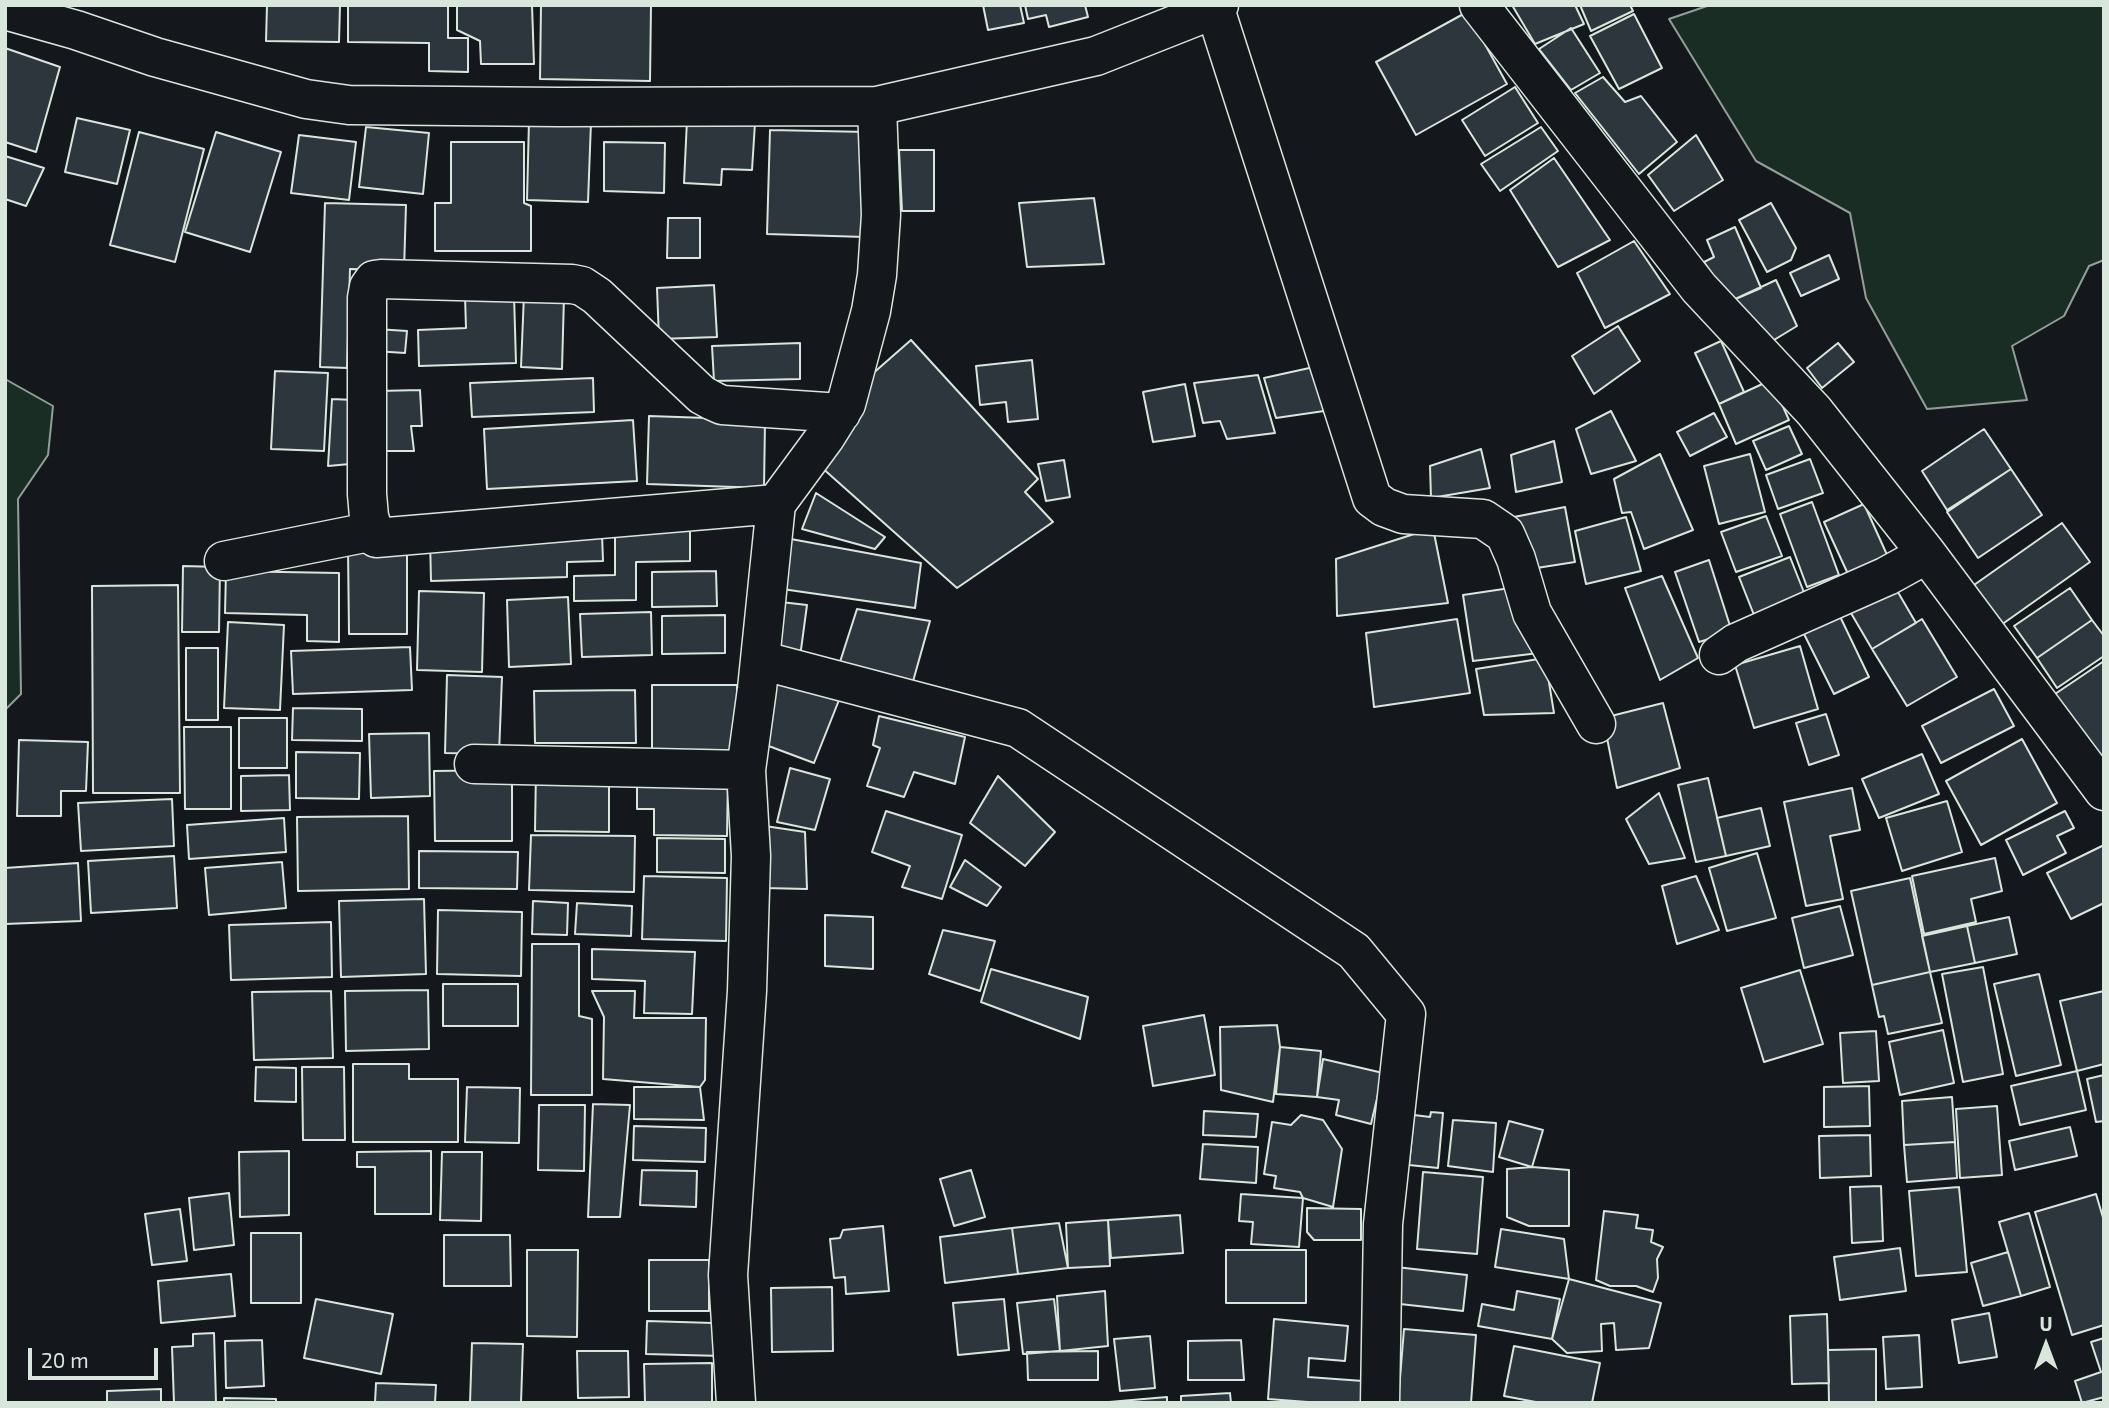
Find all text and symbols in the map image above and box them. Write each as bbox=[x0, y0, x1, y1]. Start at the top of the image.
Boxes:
north arrow bbox=[2011, 1310, 2081, 1380]
text: U bbox=[2039, 1312, 2053, 1335]
scale bar bbox=[32, 1334, 161, 1378]
text: 20 m bbox=[41, 1347, 89, 1372]

